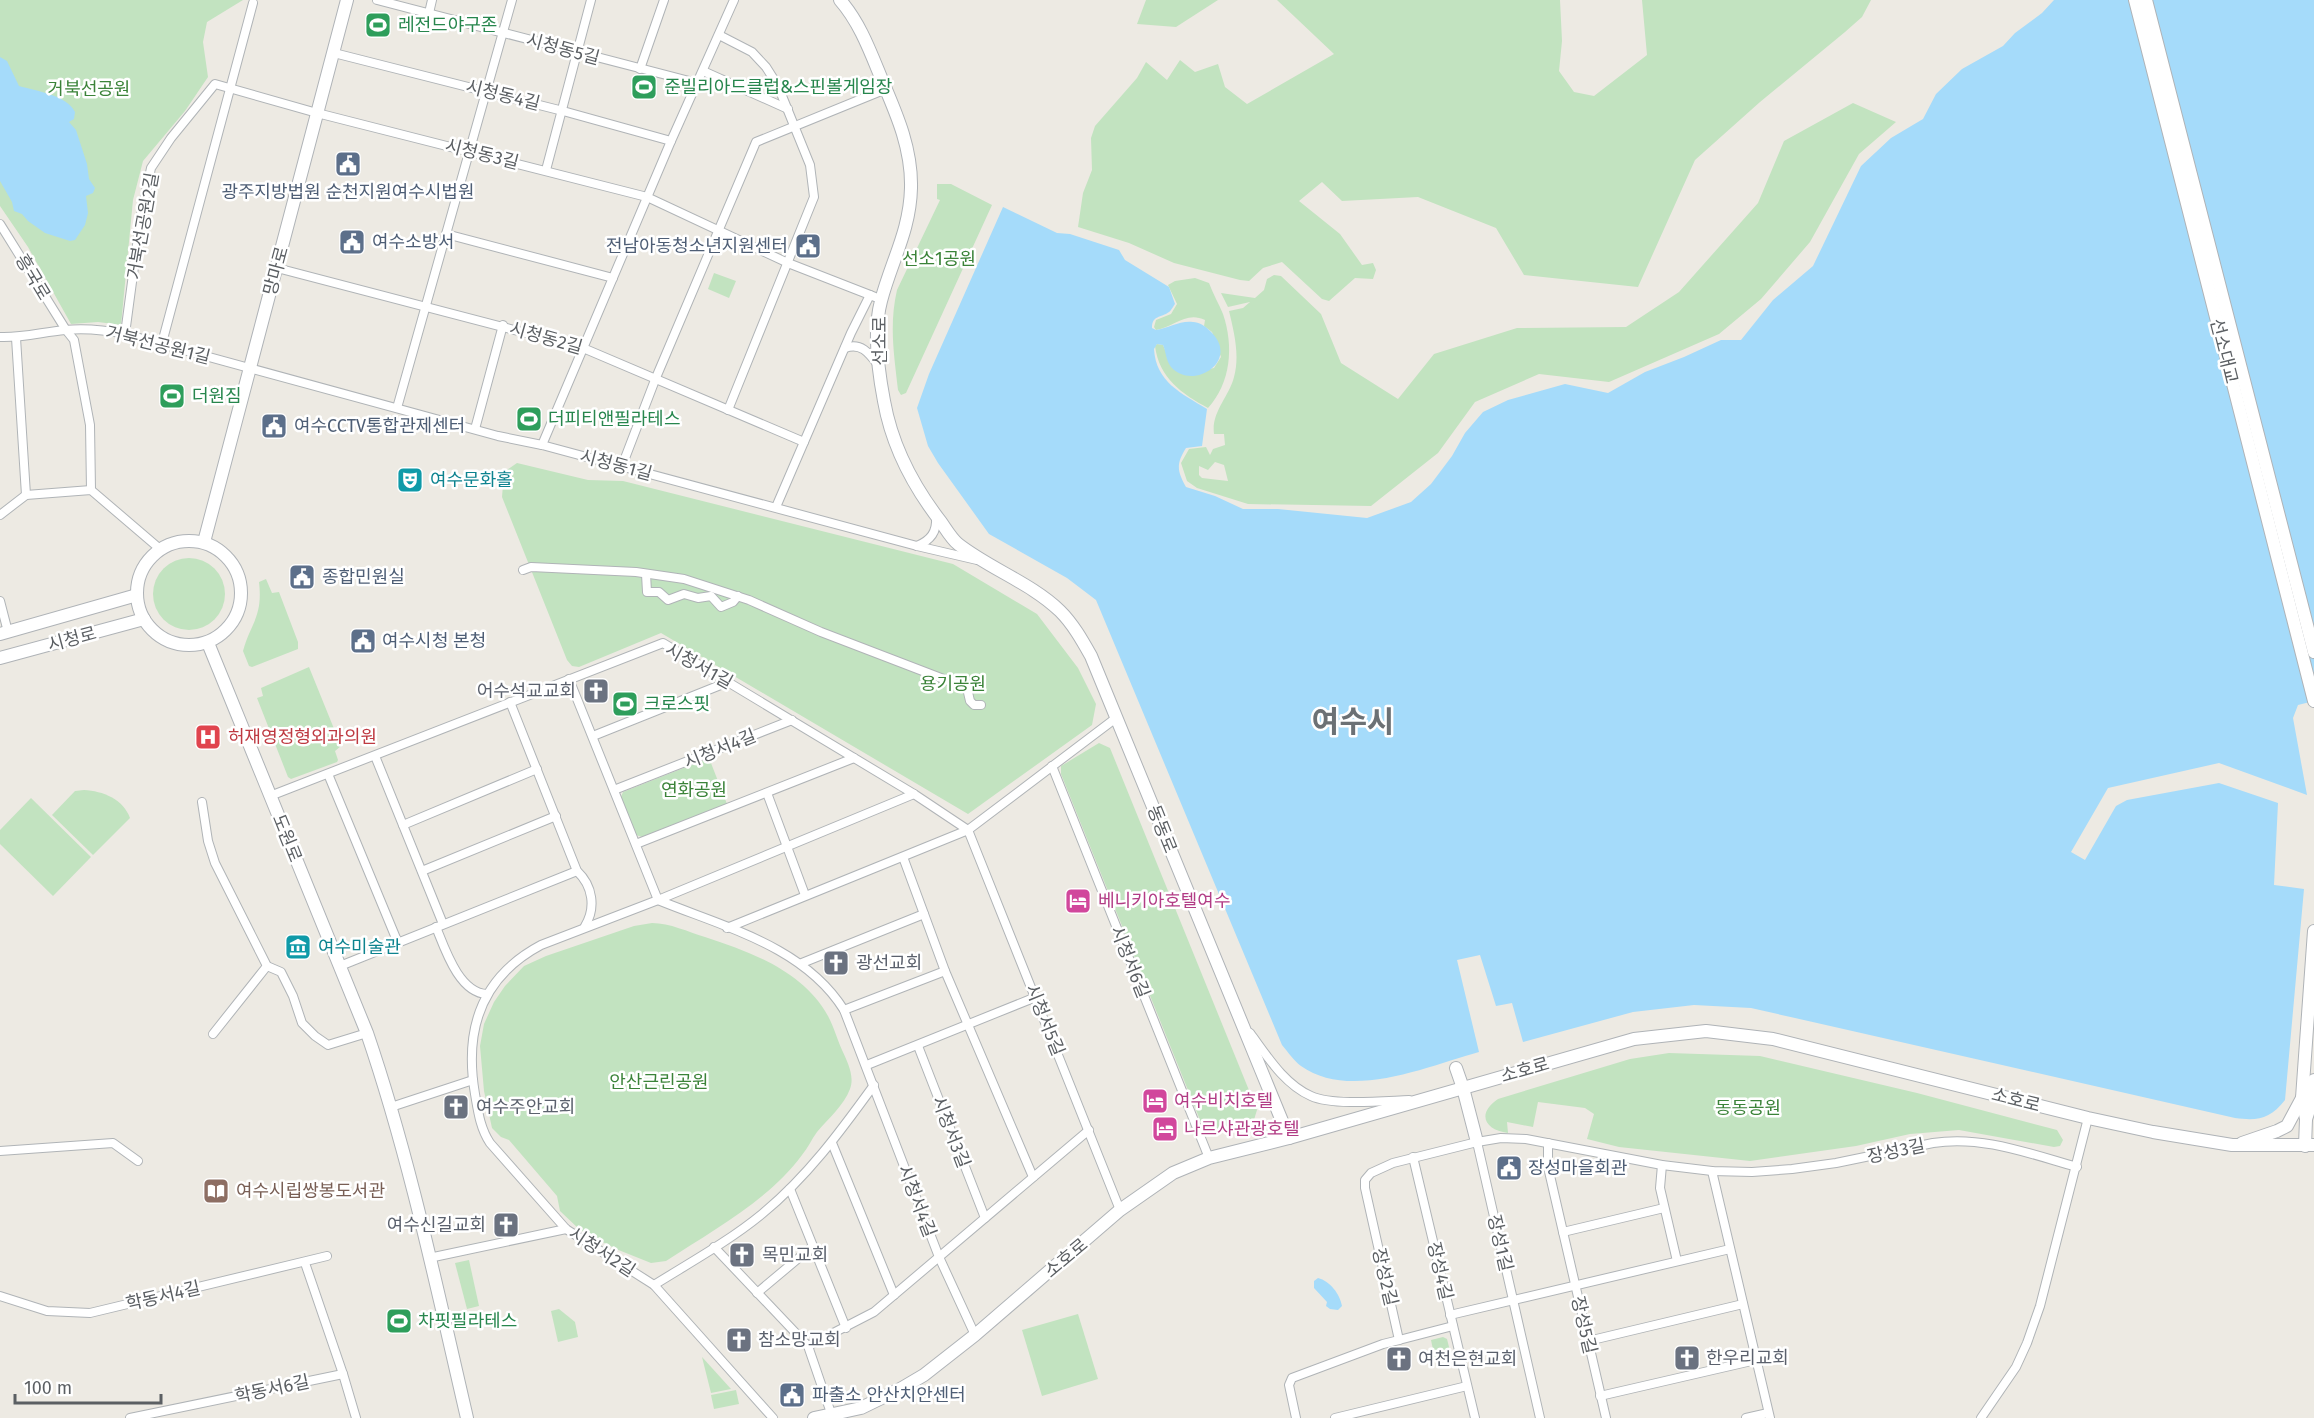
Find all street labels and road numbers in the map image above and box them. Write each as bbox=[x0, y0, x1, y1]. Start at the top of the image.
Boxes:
street label: 시청동5길 bbox=[524, 29, 602, 69]
street label: 시청동4길 bbox=[464, 75, 542, 115]
street label: 시청동3길 bbox=[443, 134, 521, 174]
street label: 거북선공원2길 bbox=[123, 171, 163, 281]
street label: 망마로 bbox=[259, 244, 293, 298]
street label: 흥국로 bbox=[11, 250, 55, 304]
street label: 선소로 bbox=[869, 316, 891, 366]
street label: 선소대교 bbox=[2205, 316, 2243, 386]
street label: 시청동2길 bbox=[507, 317, 585, 359]
street label: 거북선공원1길 bbox=[103, 321, 213, 369]
street label: 시청동1길 bbox=[577, 445, 655, 485]
street label: 시청로 bbox=[45, 622, 99, 656]
street label: 시청서1길 bbox=[661, 638, 737, 694]
street label: 시청서4길 bbox=[681, 725, 759, 773]
street label: 동동로 bbox=[1142, 802, 1182, 856]
street label: 도원로 bbox=[267, 811, 307, 865]
street label: 시청서6길 bbox=[1106, 923, 1154, 1001]
street label: 시청서5길 bbox=[1021, 981, 1069, 1059]
street label: 소호로 bbox=[1498, 1053, 1552, 1087]
street label: 소호로 bbox=[1989, 1083, 2043, 1117]
street label: 시청서3길 bbox=[927, 1093, 975, 1171]
street label: 장성3길 bbox=[1865, 1134, 1927, 1168]
street label: 시청서4길 bbox=[893, 1162, 941, 1240]
street label: 장성1길 bbox=[1483, 1213, 1517, 1273]
street label: 시청서2길 bbox=[564, 1222, 640, 1282]
street label: 소호로 bbox=[1040, 1234, 1092, 1282]
street label: 장성4길 bbox=[1423, 1240, 1457, 1302]
street label: 장성2길 bbox=[1368, 1246, 1402, 1308]
street label: 학동서4길 bbox=[124, 1277, 202, 1315]
street label: 장성5길 bbox=[1567, 1294, 1601, 1356]
street label: 학동서6길 bbox=[233, 1370, 311, 1408]

